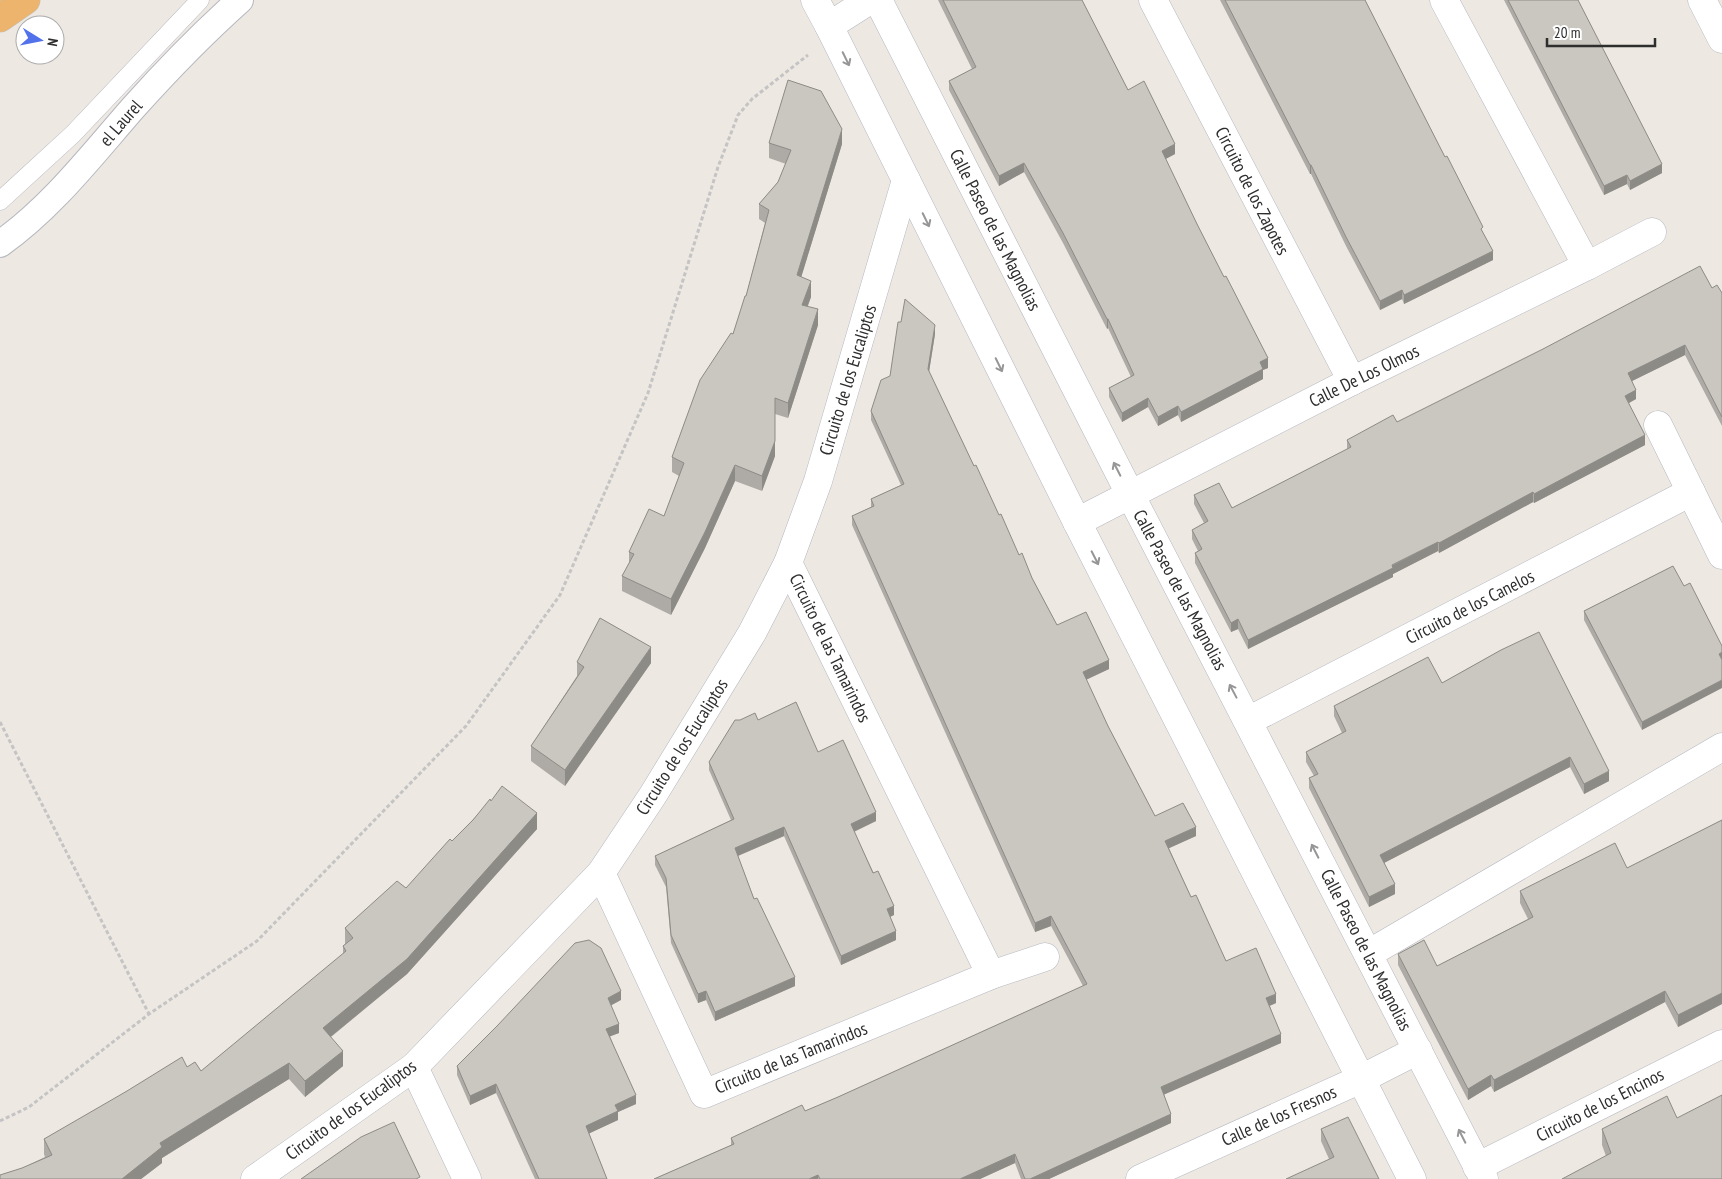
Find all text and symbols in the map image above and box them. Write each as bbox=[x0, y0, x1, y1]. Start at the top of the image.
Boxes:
north arrow bbox=[15, 15, 65, 65]
scale bar bbox=[1547, 15, 1654, 47]
text: 20 m bbox=[1554, 23, 1580, 42]
text: N bbox=[43, 37, 62, 48]
one-way arrow bbox=[841, 51, 851, 66]
street label: el Laurel bbox=[94, 94, 148, 151]
street label: Circuito de los Zapotes bbox=[1210, 123, 1295, 259]
street label: Calle Paseo de las Magnolias bbox=[945, 145, 1046, 315]
one-way arrow bbox=[922, 212, 931, 227]
street label: Circuito de los Eucaliptos bbox=[814, 302, 881, 458]
street label: Calle De Los Olmos bbox=[1305, 339, 1423, 412]
one-way arrow bbox=[995, 357, 1004, 372]
one-way arrow bbox=[1112, 462, 1121, 477]
street label: Calle Paseo de las Magnolias bbox=[1128, 506, 1232, 674]
one-way arrow bbox=[1090, 550, 1100, 565]
street label: Circuito de los Canelos bbox=[1402, 564, 1538, 649]
street label: Circuito de las Tamarindos bbox=[784, 570, 876, 726]
street label: Circuito de los Eucaliptos bbox=[630, 674, 733, 819]
one-way arrow bbox=[1228, 684, 1237, 699]
one-way arrow bbox=[1310, 844, 1319, 859]
street label: Calle Paseo de las Magnolias bbox=[1316, 865, 1417, 1035]
street label: Circuito de las Tamarindos bbox=[711, 1016, 870, 1099]
street label: Circuito de los Eucaliptos bbox=[281, 1054, 421, 1165]
street label: Circuito de los Encinos bbox=[1532, 1062, 1667, 1147]
street label: Calle de los Fresnos bbox=[1218, 1080, 1340, 1151]
one-way arrow bbox=[1457, 1128, 1467, 1143]

